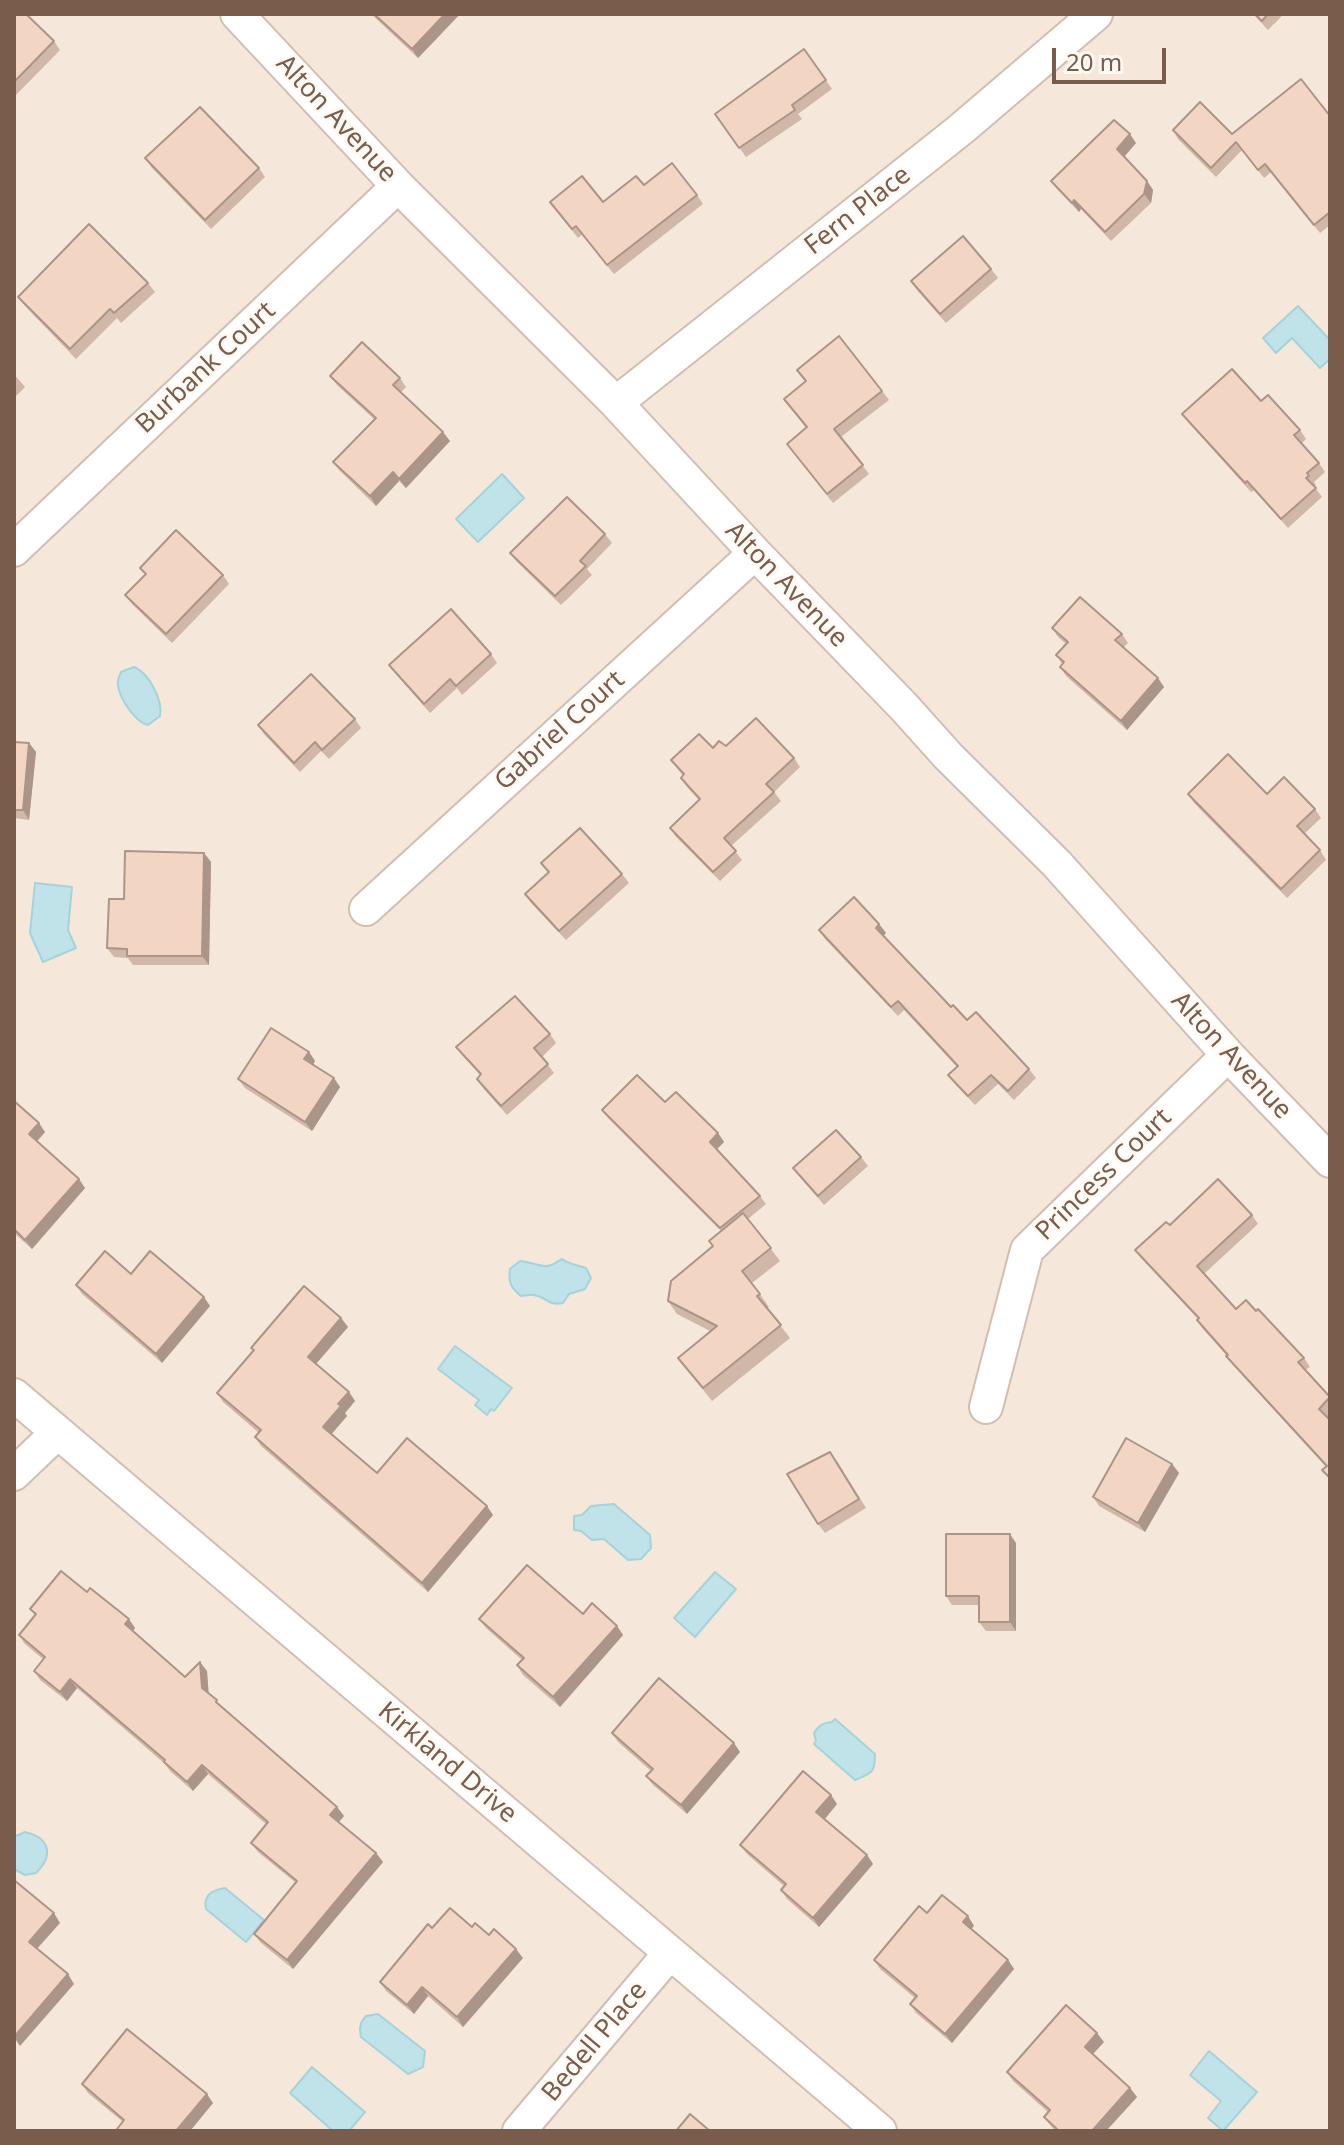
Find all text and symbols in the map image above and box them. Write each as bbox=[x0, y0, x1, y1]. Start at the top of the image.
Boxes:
scale bar bbox=[1056, 32, 1170, 82]
text: 20 m bbox=[1066, 45, 1122, 78]
street label: Alton Avenue bbox=[269, 49, 403, 189]
street label: Fern Place bbox=[799, 160, 917, 262]
street label: Burbank Court bbox=[130, 295, 282, 441]
street label: Alton Avenue bbox=[718, 516, 854, 654]
street label: Gabriel Court bbox=[489, 665, 631, 797]
street label: Alton Avenue bbox=[1164, 986, 1298, 1126]
street label: Princess Court bbox=[1030, 1103, 1178, 1247]
street label: Kirkland Drive bbox=[371, 1696, 523, 1830]
street label: Bedell Place bbox=[536, 1976, 654, 2108]

